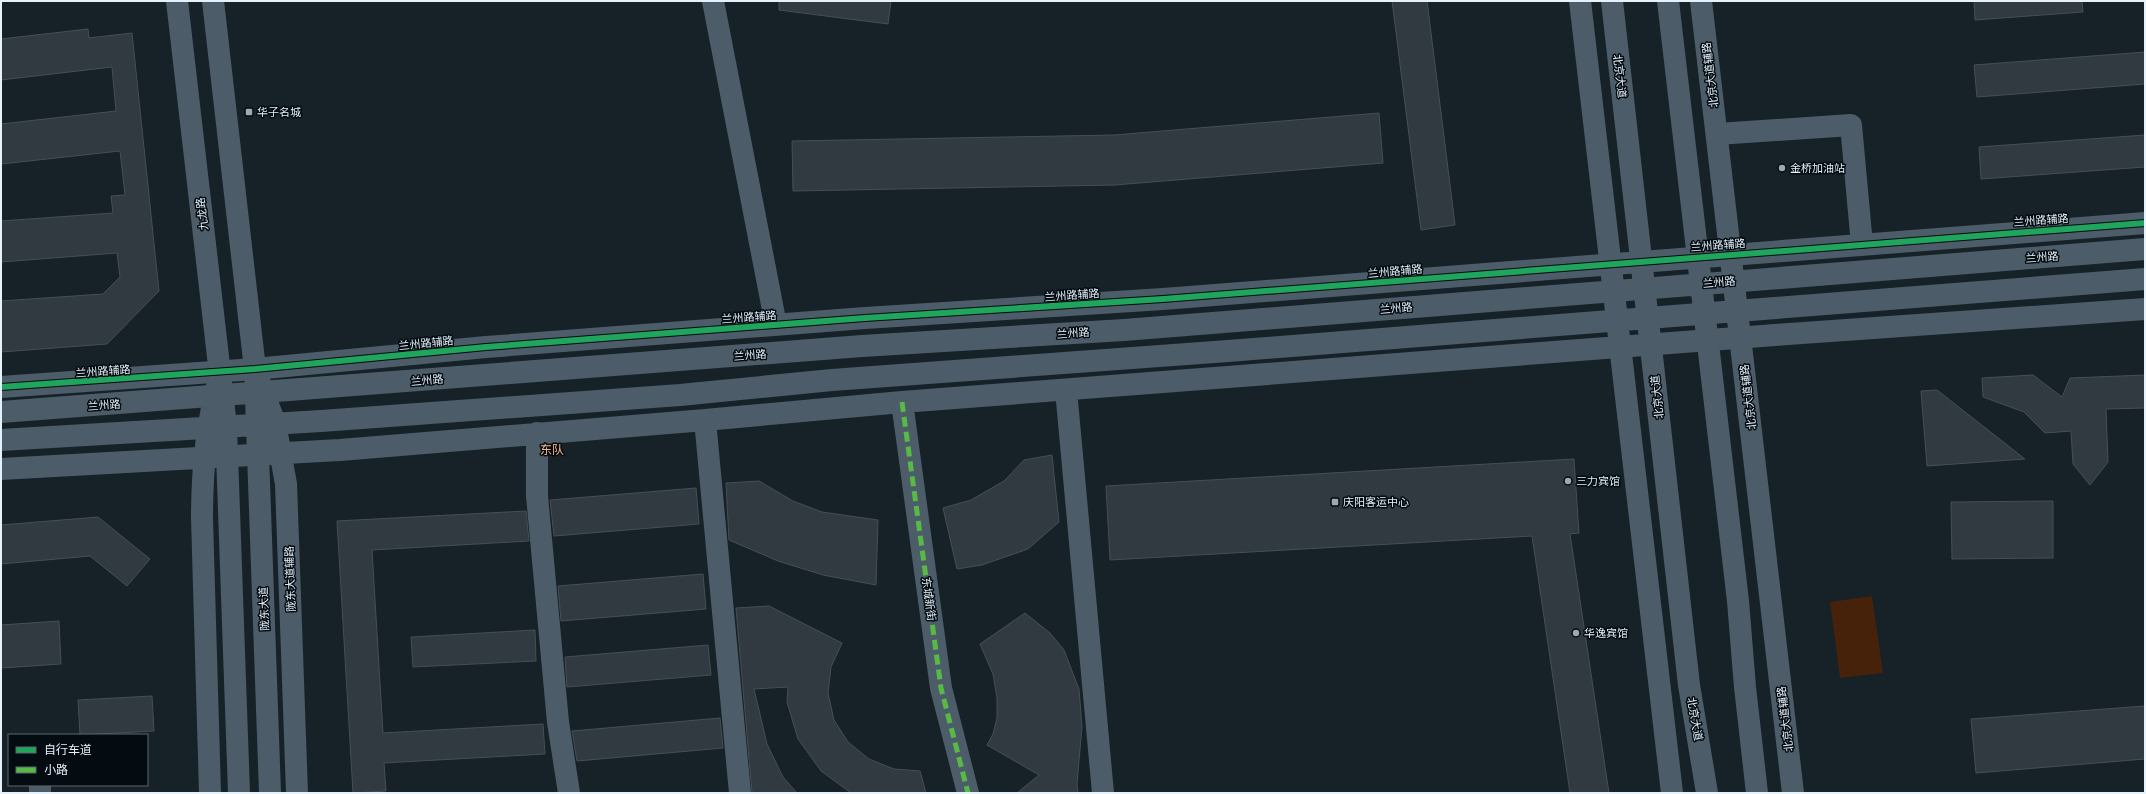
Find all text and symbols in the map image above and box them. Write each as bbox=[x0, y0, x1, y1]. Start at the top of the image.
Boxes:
street label: 北京大道辅路 bbox=[1699, 41, 1721, 109]
street label: 北京大道 bbox=[1610, 53, 1630, 99]
place label: 华子名城 bbox=[257, 105, 301, 119]
marker: 华子名城 bbox=[244, 107, 254, 117]
place label: 金桥加油站 bbox=[1790, 161, 1845, 175]
marker: 金桥加油站 bbox=[1777, 163, 1787, 173]
street label: 九龙路 bbox=[193, 197, 211, 231]
street label: 兰州路辅路 bbox=[2013, 211, 2069, 229]
street label: 兰州路辅路 bbox=[1690, 236, 1746, 254]
street label: 兰州路 bbox=[2025, 249, 2059, 265]
street label: 兰州路辅路 bbox=[1367, 262, 1423, 280]
street label: 兰州路 bbox=[1702, 274, 1736, 290]
street label: 兰州路辅路 bbox=[1044, 286, 1100, 304]
street label: 兰州路 bbox=[1379, 300, 1413, 316]
street label: 兰州路辅路 bbox=[721, 308, 777, 326]
street label: 兰州路 bbox=[1056, 325, 1090, 341]
street label: 兰州路辅路 bbox=[398, 333, 454, 353]
street label: 兰州路 bbox=[733, 347, 767, 363]
street label: 兰州路辅路 bbox=[75, 362, 131, 380]
street label: 北京大道辅路 bbox=[1737, 363, 1759, 431]
street label: 兰州路 bbox=[410, 372, 444, 388]
street label: 北京大道 bbox=[1648, 374, 1666, 420]
street label: 兰州路 bbox=[87, 397, 121, 413]
district label: 东队 bbox=[540, 442, 564, 457]
place label: 三力宾馆 bbox=[1576, 474, 1620, 488]
marker: 三力宾馆 bbox=[1563, 476, 1573, 486]
place label: 庆阳客运中心 bbox=[1343, 495, 1409, 509]
marker: 庆阳客运中心 bbox=[1330, 497, 1340, 507]
street label: 陇东大道辅路 bbox=[282, 546, 298, 612]
street label: 东城新街 bbox=[919, 576, 939, 622]
street label: 陇东大道 bbox=[256, 587, 272, 631]
place label: 华逸宾馆 bbox=[1584, 626, 1628, 640]
marker: 华逸宾馆 bbox=[1571, 628, 1581, 638]
street label: 北京大道辅路 bbox=[1774, 685, 1796, 753]
street label: 北京大道 bbox=[1684, 696, 1706, 742]
legend bbox=[8, 734, 148, 786]
text: 自行车道 bbox=[44, 742, 92, 757]
text: 小路 bbox=[44, 762, 68, 777]

